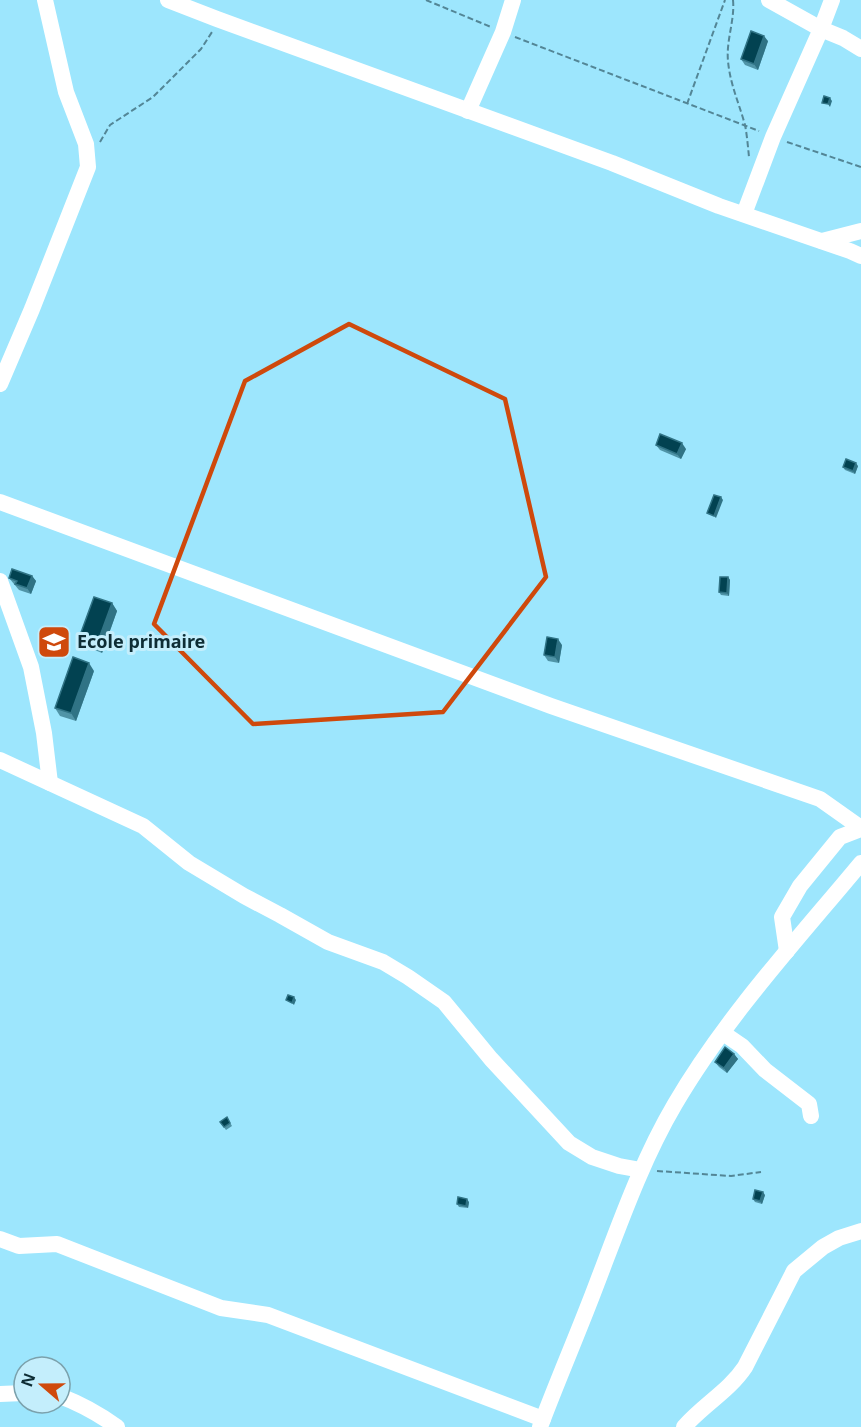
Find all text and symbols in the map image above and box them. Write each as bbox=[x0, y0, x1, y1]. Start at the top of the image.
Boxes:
school or university icon: Ecole primaire bbox=[36, 624, 72, 660]
place label: Ecole primaire bbox=[77, 629, 205, 653]
north arrow bbox=[12, 1355, 72, 1415]
text: N bbox=[15, 1370, 40, 1390]

